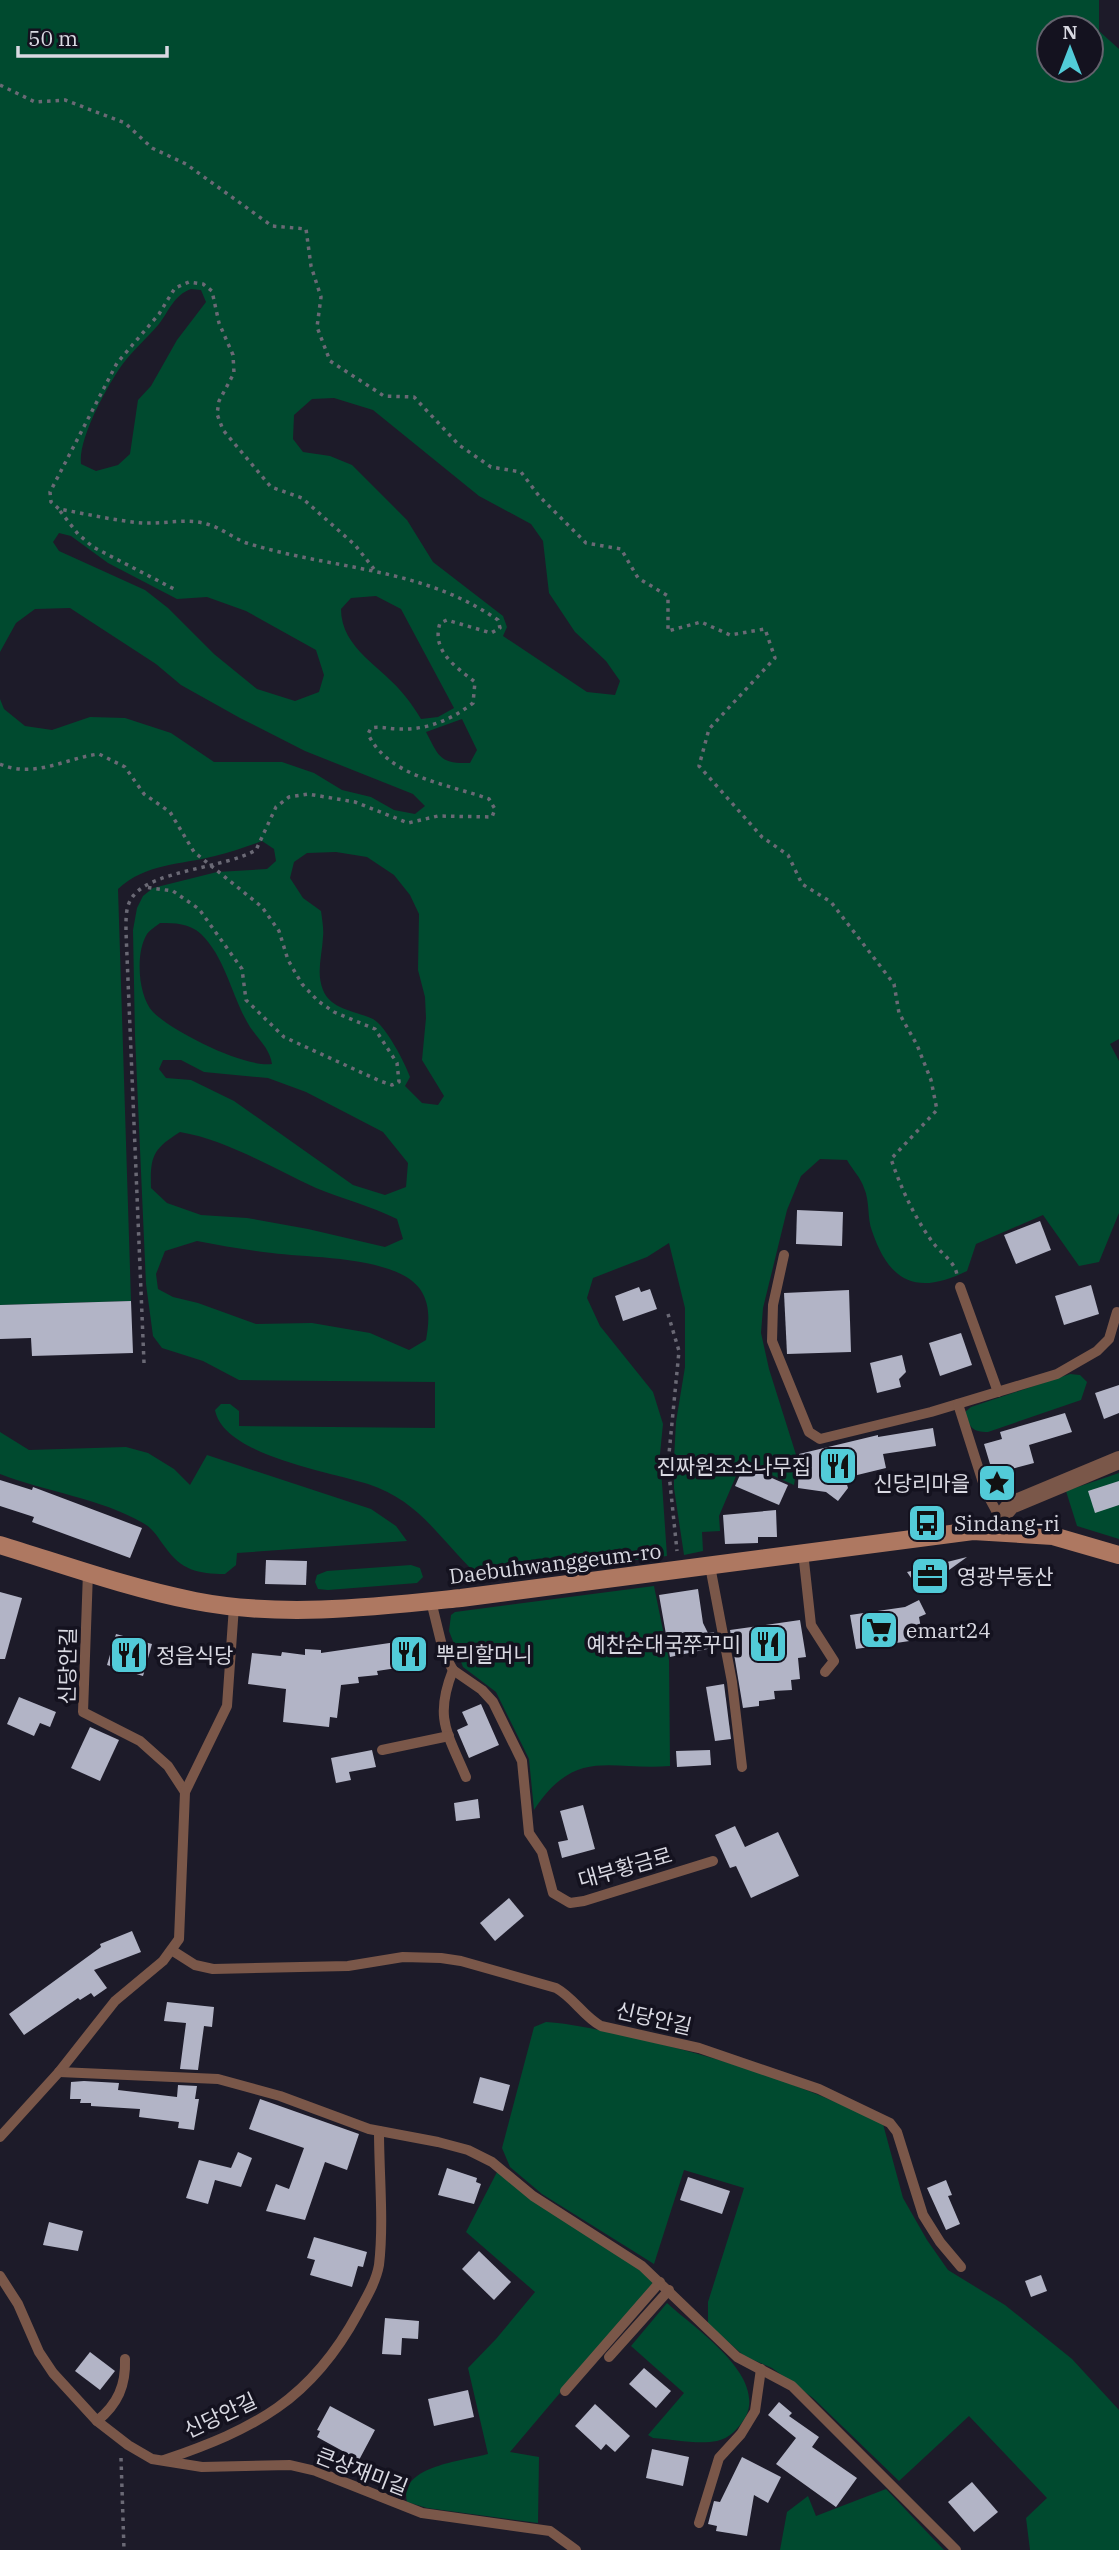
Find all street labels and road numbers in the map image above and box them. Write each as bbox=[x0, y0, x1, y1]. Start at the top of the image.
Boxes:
street label: Daebuhwanggeum-ro bbox=[447, 1536, 663, 1590]
street label: 신당안길 bbox=[52, 1627, 82, 1705]
street label: 대부황금로 bbox=[575, 1840, 675, 1894]
street label: 신당안길 bbox=[613, 1996, 695, 2040]
street label: 신당안길 bbox=[179, 2386, 261, 2444]
street label: 큰상재미길 bbox=[312, 2441, 412, 2501]

